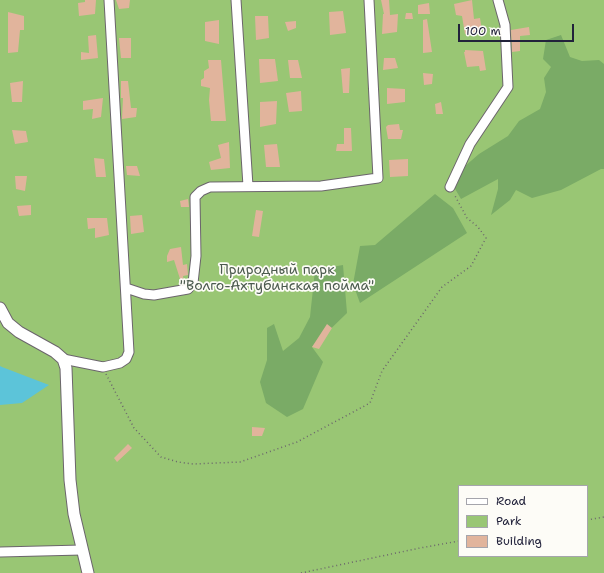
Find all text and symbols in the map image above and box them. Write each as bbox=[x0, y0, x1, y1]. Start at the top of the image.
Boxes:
scale bar bbox=[460, 16, 576, 42]
text: 100 m bbox=[465, 23, 501, 39]
park label: Природный парк "Волго-Ахтубинская пойма" bbox=[180, 262, 374, 294]
legend bbox=[458, 485, 588, 557]
text: Road bbox=[496, 493, 526, 509]
text: Park bbox=[496, 513, 522, 529]
text: Building bbox=[496, 533, 542, 549]

